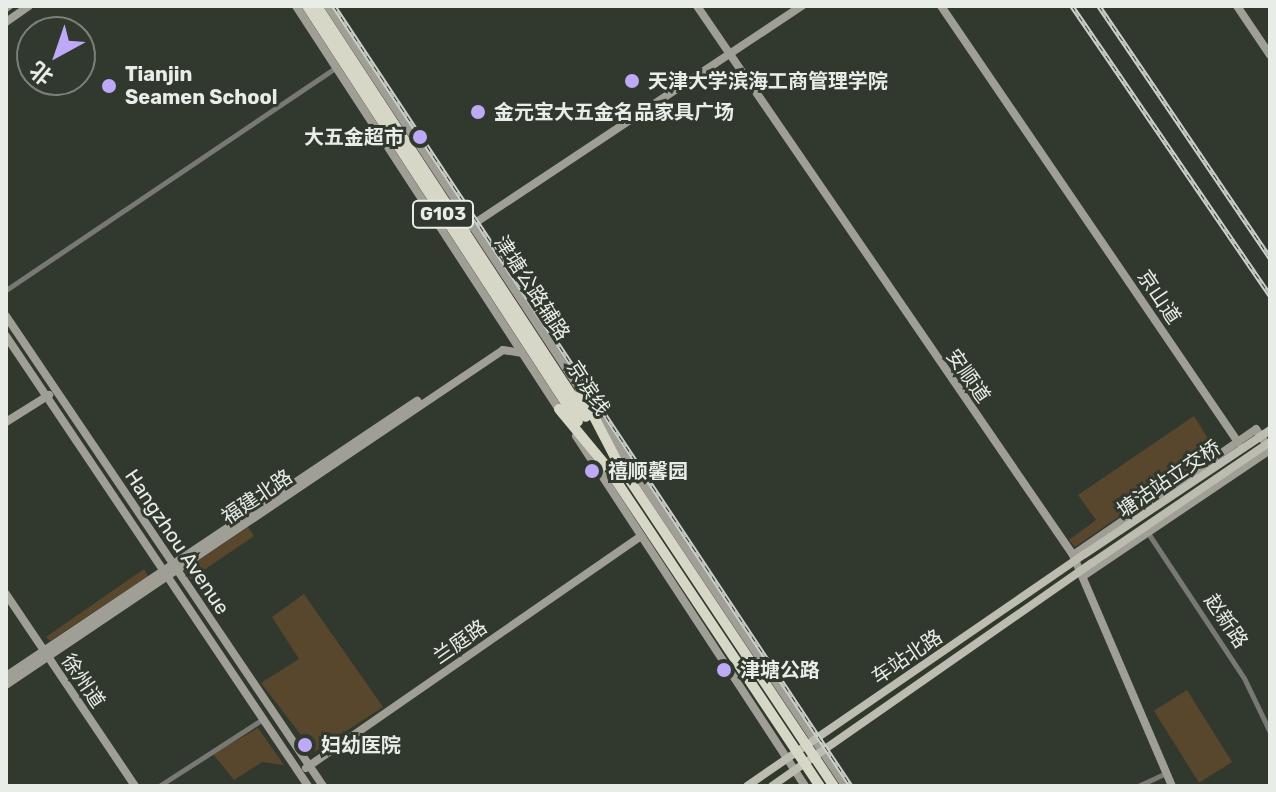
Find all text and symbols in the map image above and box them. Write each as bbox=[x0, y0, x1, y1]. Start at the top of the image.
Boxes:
north arrow bbox=[16, 16, 96, 96]
text: 北 bbox=[24, 56, 59, 91]
place label: Tianjin Seamen School bbox=[125, 62, 277, 109]
place label: 天津大学滨海工商管理学院 bbox=[648, 69, 888, 93]
marker: 天津大学滨海工商管理学院 bbox=[623, 72, 641, 90]
marker: Tianjin Seamen School bbox=[100, 77, 118, 95]
place label: 金元宝大五金名品家具广场 bbox=[494, 100, 734, 124]
marker: 金元宝大五金名品家具广场 bbox=[469, 103, 487, 121]
place label: 大五金超市 bbox=[304, 125, 404, 149]
marker: 大五金超市 bbox=[411, 128, 429, 146]
road number: G103 bbox=[411, 200, 475, 228]
street label: 津塘公路辅路 bbox=[489, 231, 575, 345]
street label: 京山道 bbox=[1132, 265, 1186, 329]
street label: 安顺道 bbox=[941, 345, 995, 407]
street label: 京滨线 bbox=[562, 356, 614, 420]
street label: 塘沽站立交桥 bbox=[1113, 436, 1225, 522]
place label: 禧顺馨园 bbox=[608, 459, 688, 483]
marker: 禧顺馨园 bbox=[583, 462, 601, 480]
street label: Hangzhou Avenue bbox=[119, 465, 235, 619]
street label: 福建北路 bbox=[217, 465, 297, 529]
street label: 赵新路 bbox=[1199, 589, 1253, 653]
street label: 兰庭路 bbox=[429, 615, 491, 669]
street label: 车站北路 bbox=[867, 625, 947, 689]
street label: 徐州道 bbox=[56, 649, 110, 713]
place label: 津塘公路 bbox=[740, 658, 820, 682]
marker: 津塘公路 bbox=[715, 661, 733, 679]
place label: 妇幼医院 bbox=[321, 733, 401, 757]
marker: 妇幼医院 bbox=[296, 736, 314, 754]

